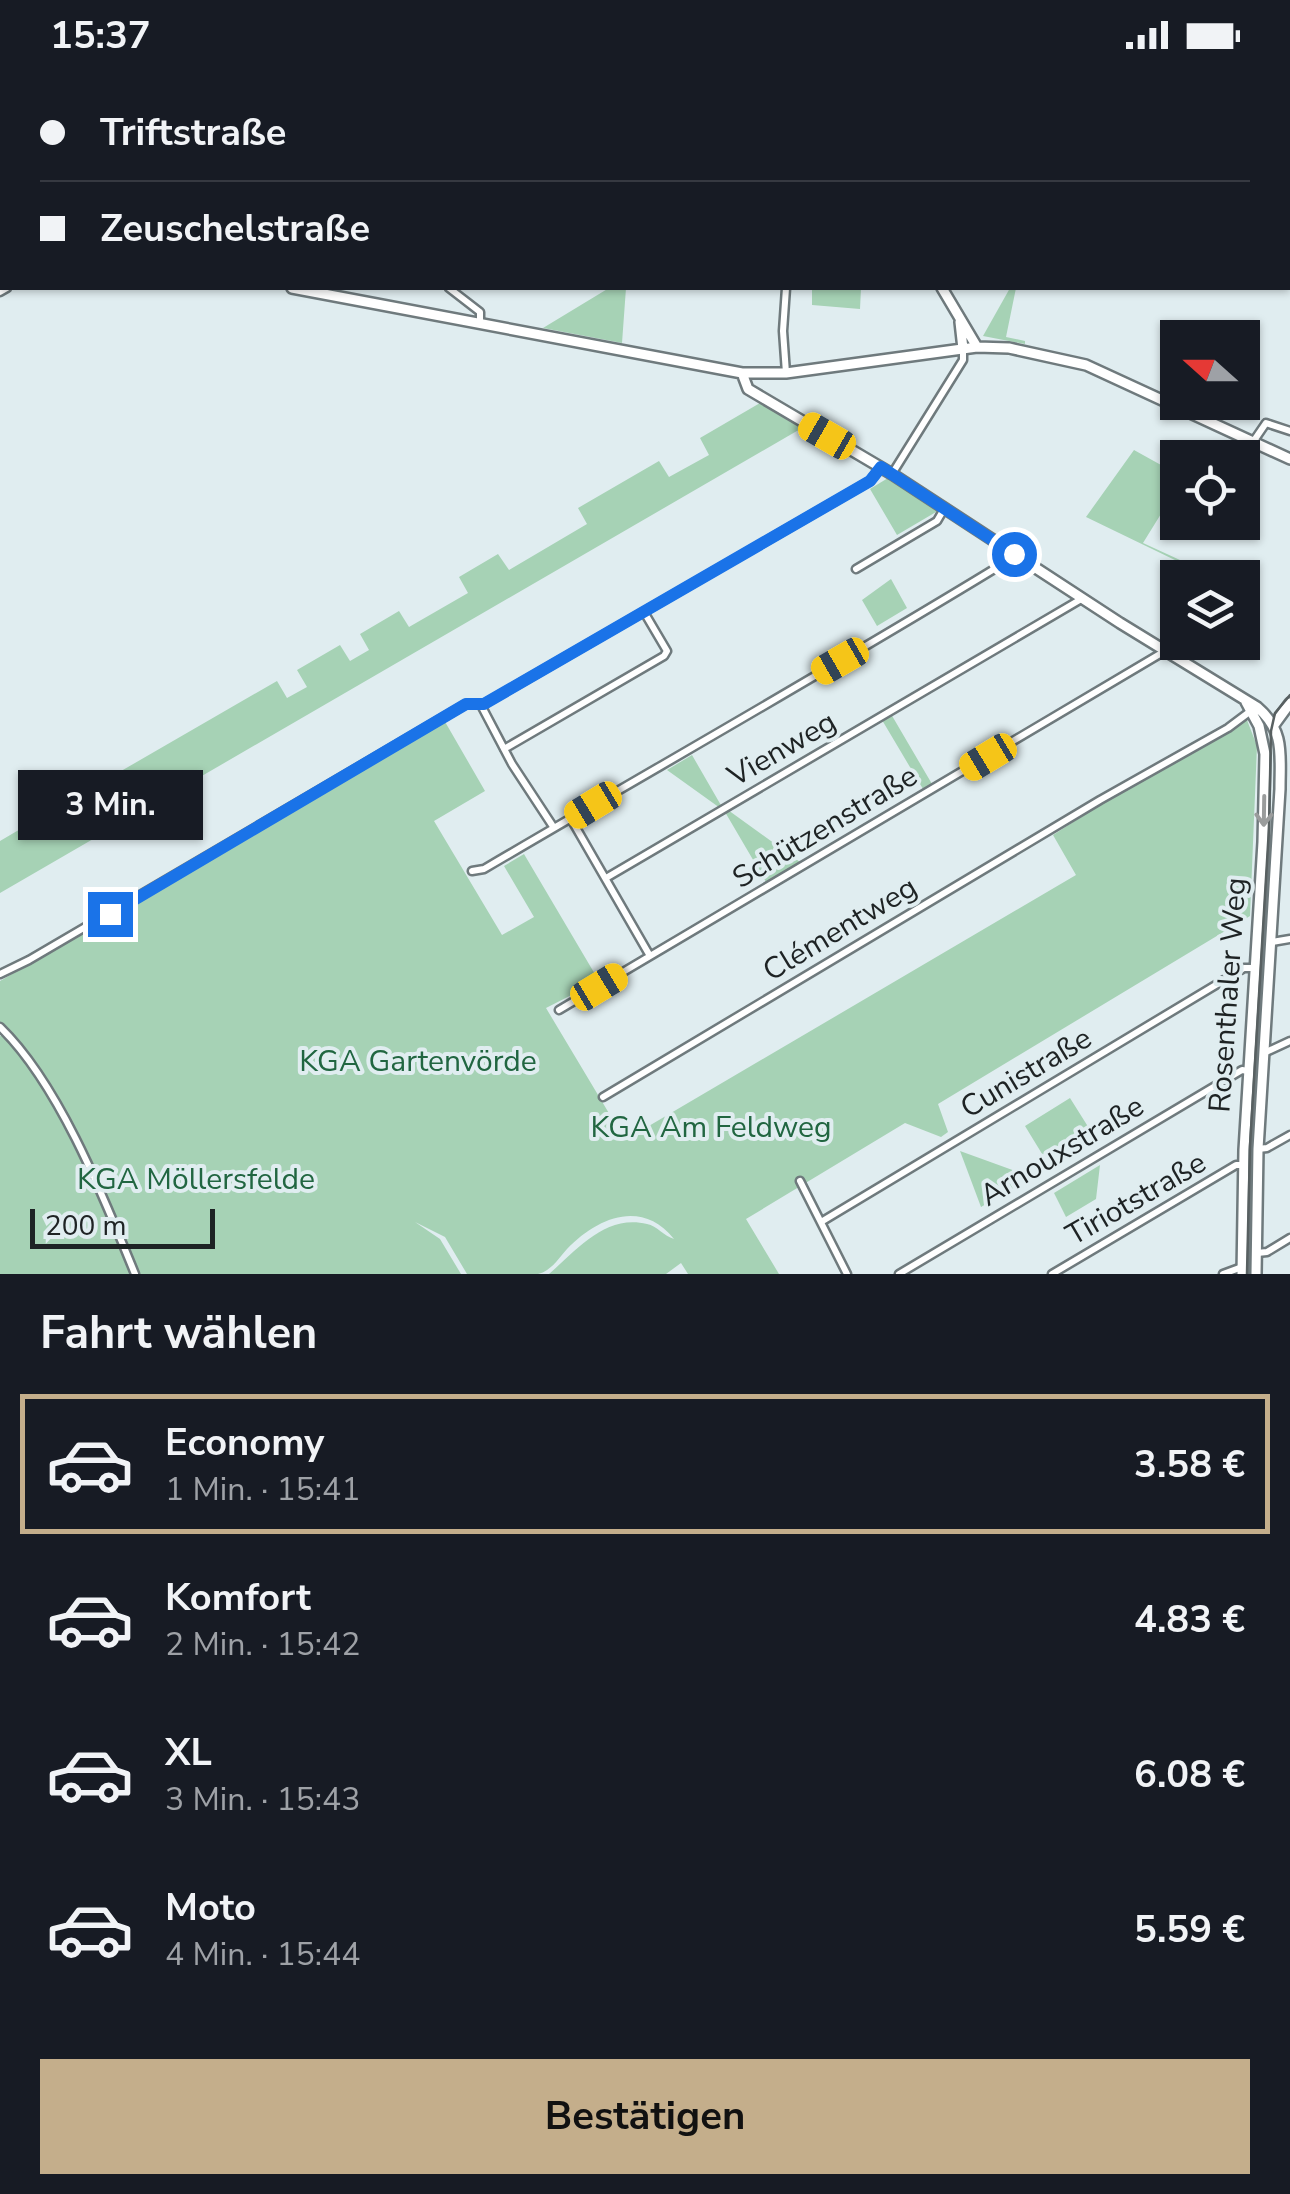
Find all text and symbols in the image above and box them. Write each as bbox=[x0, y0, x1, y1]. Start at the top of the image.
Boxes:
text: 15:37 bbox=[50, 10, 151, 61]
text: Triftstraße bbox=[100, 107, 286, 158]
text: Zeuschelstraße bbox=[100, 203, 370, 254]
north arrow bbox=[1160, 320, 1260, 420]
map controls bbox=[1160, 320, 1260, 660]
car bbox=[794, 408, 860, 464]
button: locate bbox=[1160, 440, 1260, 540]
route start bbox=[992, 532, 1037, 577]
button: layers bbox=[1160, 560, 1260, 660]
car bbox=[807, 633, 873, 689]
street label: Vienweg bbox=[719, 701, 844, 797]
car bbox=[955, 729, 1021, 785]
street label: Schützenstraße bbox=[725, 756, 925, 898]
callout: 3 Min. bbox=[18, 769, 202, 839]
car bbox=[560, 777, 626, 833]
text: 3 Min. bbox=[65, 783, 156, 826]
one-way arrow bbox=[1254, 794, 1274, 826]
street label: Clémentweg bbox=[755, 867, 925, 991]
street label: Rosenthaler Weg bbox=[1199, 876, 1257, 1114]
route end bbox=[88, 892, 133, 937]
car bbox=[566, 959, 632, 1015]
street label: Cunistraße bbox=[953, 1018, 1099, 1128]
park label: KGA Gartenvörde bbox=[299, 1041, 537, 1082]
street label: Arnouxstraße bbox=[972, 1086, 1152, 1216]
park label: KGA Am Feldweg bbox=[590, 1107, 832, 1148]
street label: Tiriotstraße bbox=[1058, 1142, 1214, 1256]
park label: KGA Möllersfelde bbox=[77, 1159, 315, 1200]
scale bar bbox=[30, 1204, 215, 1248]
text: 200 m bbox=[45, 1207, 127, 1245]
text: Fahrt wählen bbox=[40, 1303, 317, 1364]
text: Economy bbox=[165, 1417, 324, 1468]
icon: car bbox=[45, 1419, 135, 1509]
text: 3.58 € bbox=[1134, 1439, 1245, 1490]
text: 1 Min. · 15:41 bbox=[165, 1468, 361, 1511]
text: Komfort bbox=[165, 1572, 311, 1623]
icon: car bbox=[45, 1574, 135, 1664]
text: 4.83 € bbox=[1134, 1594, 1245, 1645]
text: 2 Min. · 15:42 bbox=[165, 1623, 361, 1666]
text: XL bbox=[165, 1727, 212, 1778]
icon: car bbox=[45, 1729, 135, 1819]
text: 6.08 € bbox=[1134, 1749, 1245, 1800]
text: 3 Min. · 15:43 bbox=[165, 1778, 361, 1821]
text: Moto bbox=[165, 1882, 256, 1933]
icon: car bbox=[45, 1884, 135, 1974]
text: 5.59 € bbox=[1134, 1904, 1245, 1955]
text: 4 Min. · 15:44 bbox=[165, 1933, 361, 1976]
button: Bestätigen bbox=[40, 2059, 1250, 2174]

